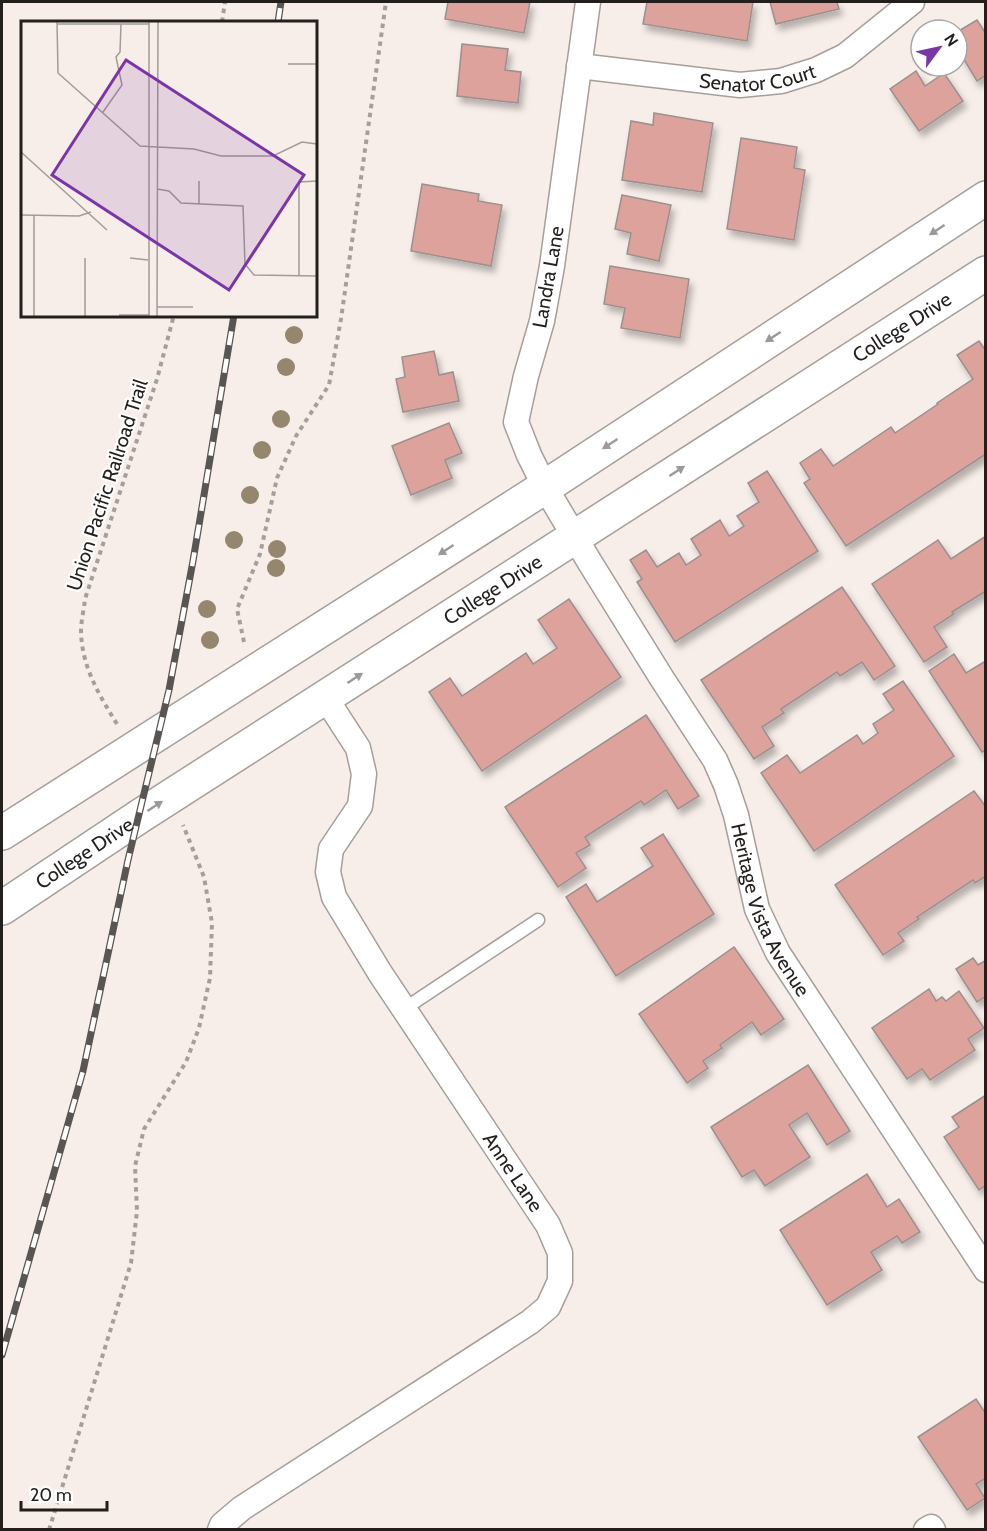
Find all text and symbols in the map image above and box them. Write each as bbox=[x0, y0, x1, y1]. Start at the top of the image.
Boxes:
north arrow bbox=[909, 18, 969, 78]
inset map bbox=[21, 21, 316, 316]
text: N bbox=[940, 30, 962, 50]
street label: Senator Court bbox=[698, 59, 819, 97]
street label: Landra Lane bbox=[527, 224, 569, 330]
one-way arrow bbox=[928, 225, 945, 236]
street label: College Drive bbox=[848, 287, 955, 368]
one-way arrow bbox=[766, 331, 782, 343]
street label: Union Pacific Railroad Trail bbox=[61, 376, 153, 594]
one-way arrow bbox=[603, 438, 619, 450]
one-way arrow bbox=[669, 465, 685, 476]
one-way arrow bbox=[438, 544, 455, 555]
street label: College Drive bbox=[439, 549, 546, 630]
one-way arrow bbox=[347, 672, 363, 683]
one-way arrow bbox=[147, 800, 163, 812]
street label: College Drive bbox=[31, 812, 138, 894]
street label: Heritage Vista Avenue bbox=[726, 821, 815, 1001]
street label: Anne Lane bbox=[478, 1128, 548, 1216]
scale bar bbox=[21, 1474, 106, 1512]
text: 20 m bbox=[30, 1484, 72, 1506]

